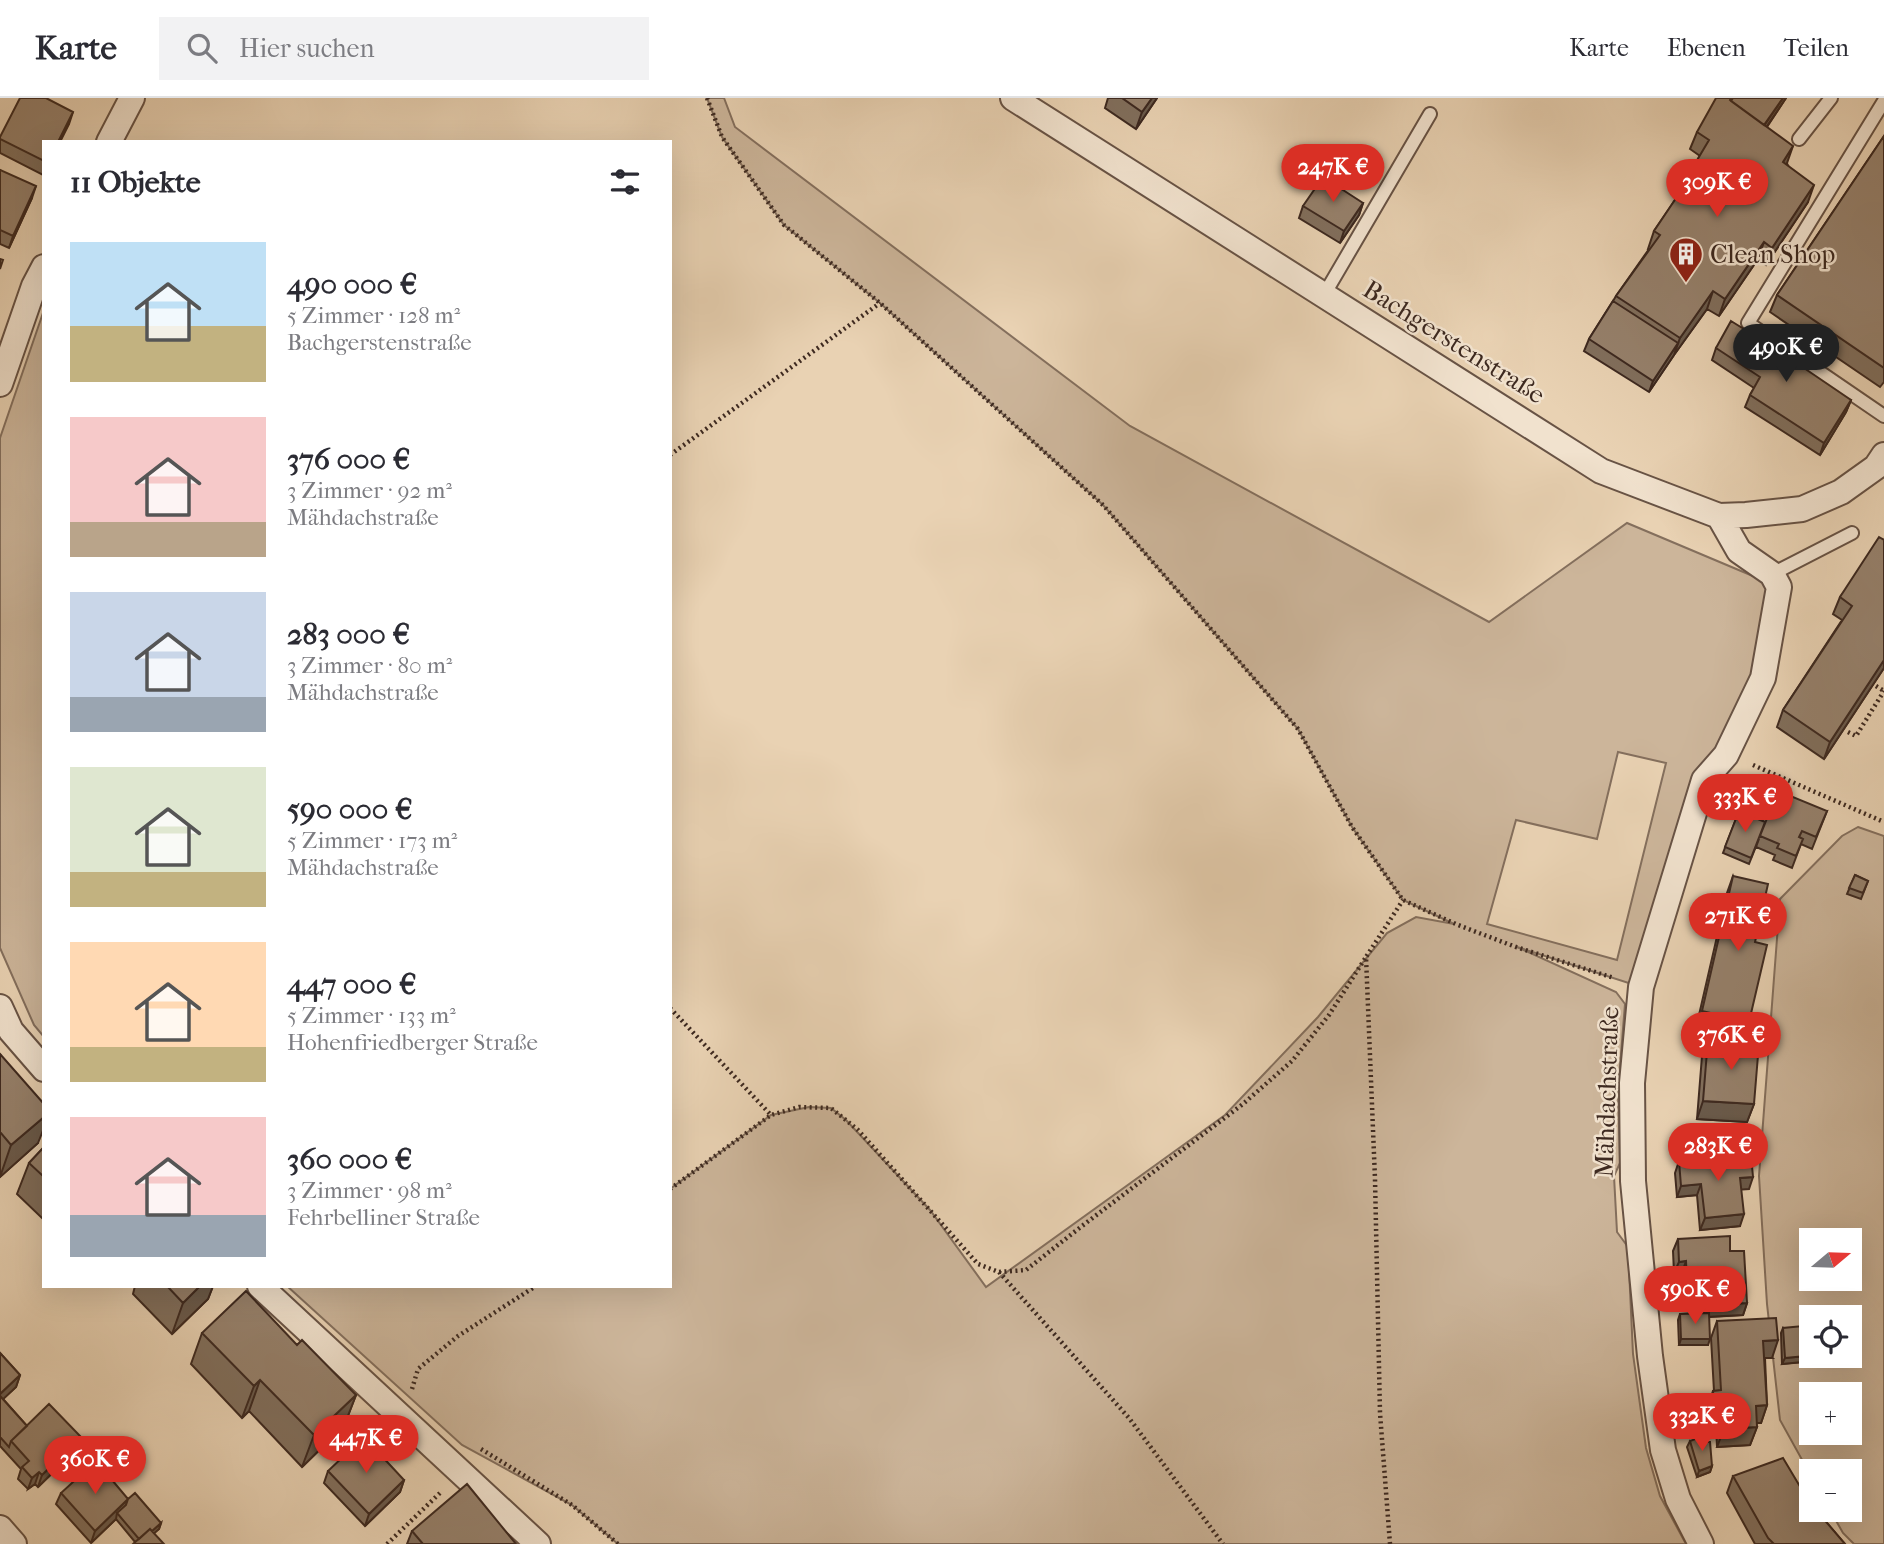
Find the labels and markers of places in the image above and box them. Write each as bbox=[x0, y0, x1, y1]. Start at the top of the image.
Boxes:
pin: 247K € bbox=[1276, 144, 1390, 204]
pin: 309K € bbox=[1660, 159, 1774, 219]
building icon: Clean Shop bbox=[1667, 235, 1705, 284]
place label: Clean Shop bbox=[1710, 239, 1835, 270]
pin: 490K € bbox=[1729, 324, 1843, 384]
pin: 333K € bbox=[1688, 774, 1802, 834]
pin: 271K € bbox=[1681, 894, 1795, 953]
pin: 376K € bbox=[1674, 1012, 1788, 1072]
pin: 283K € bbox=[1661, 1124, 1775, 1183]
pin: 590K € bbox=[1638, 1266, 1752, 1326]
pin: 332K € bbox=[1645, 1394, 1759, 1453]
pin: 447K € bbox=[309, 1416, 423, 1475]
pin: 360K € bbox=[38, 1436, 152, 1496]

